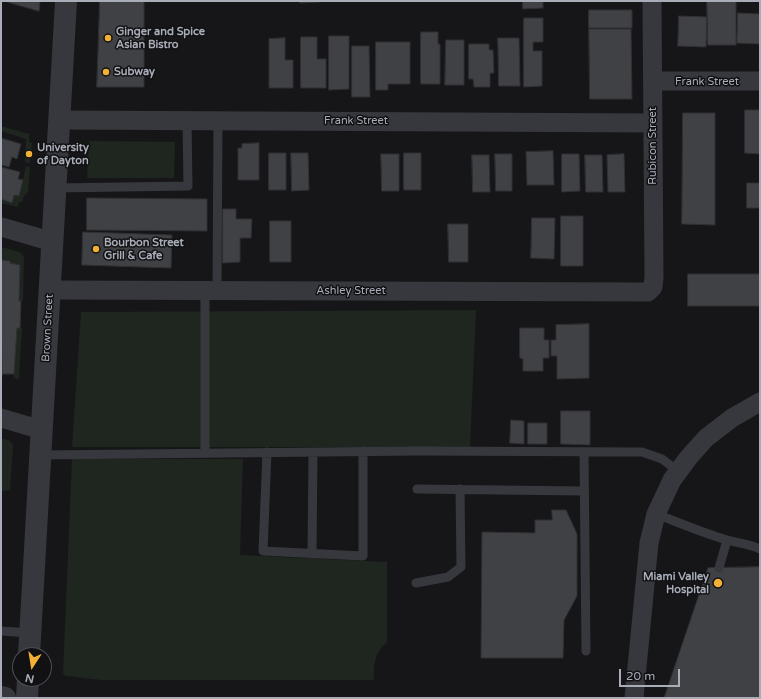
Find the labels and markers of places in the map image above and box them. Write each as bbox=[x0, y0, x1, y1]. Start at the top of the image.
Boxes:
place label: Ginger and Spice Asian Bistro bbox=[116, 25, 205, 51]
marker: Ginger and Spice Asian Bistro bbox=[103, 33, 113, 43]
place label: Subway bbox=[114, 65, 155, 79]
marker: Subway bbox=[101, 67, 111, 77]
place label: University of Dayton bbox=[37, 141, 89, 167]
marker: University of Dayton bbox=[24, 149, 34, 159]
place label: Bourbon Street Grill & Cafe bbox=[104, 236, 184, 262]
marker: Bourbon Street Grill & Cafe bbox=[91, 244, 101, 254]
place label: Miami Valley Hospital bbox=[643, 570, 709, 596]
marker: Miami Valley Hospital bbox=[712, 577, 724, 589]

